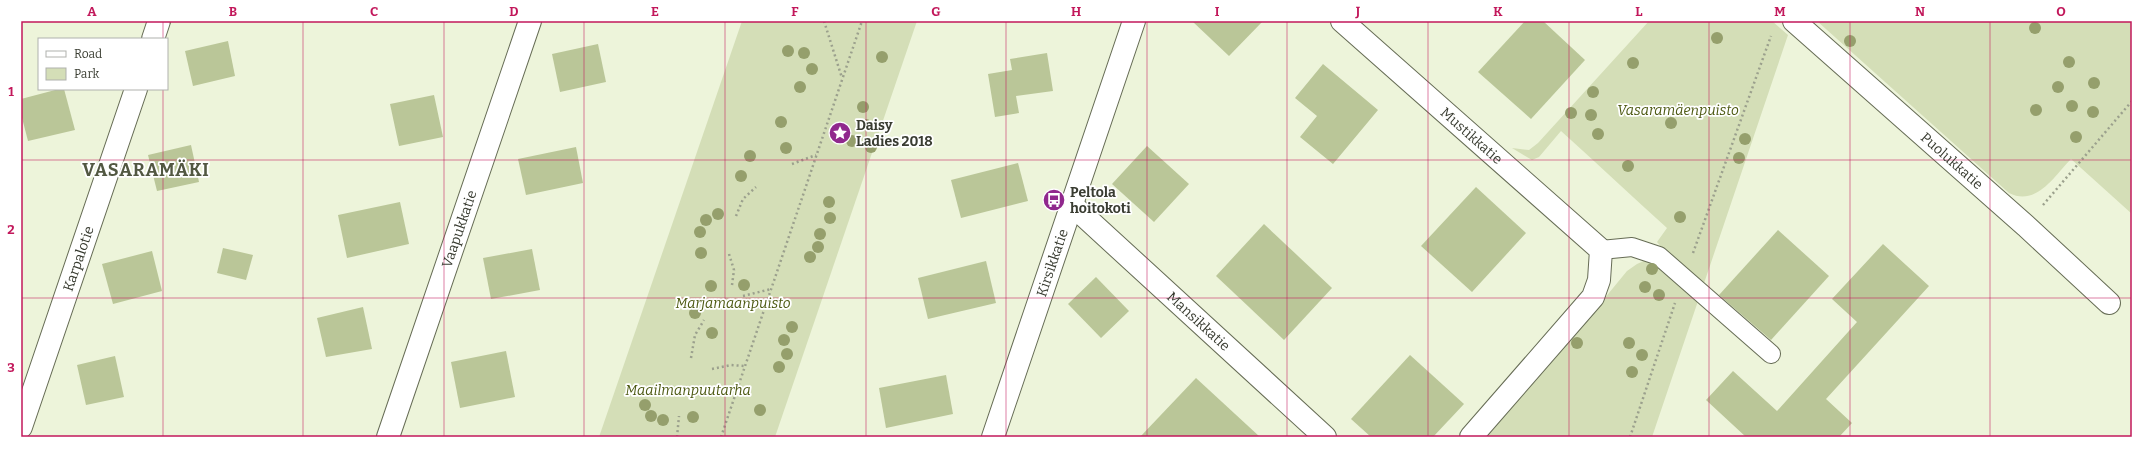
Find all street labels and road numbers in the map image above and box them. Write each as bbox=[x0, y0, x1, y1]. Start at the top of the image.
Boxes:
street label: Mustikkatie bbox=[1437, 104, 1506, 168]
street label: Puolukkatie bbox=[1917, 129, 1986, 193]
street label: Vaapukkatie bbox=[438, 188, 481, 270]
street label: Karpalotie bbox=[60, 224, 98, 294]
street label: Kirsikkatie bbox=[1033, 227, 1072, 299]
street label: Mansikkatie bbox=[1163, 288, 1233, 355]

